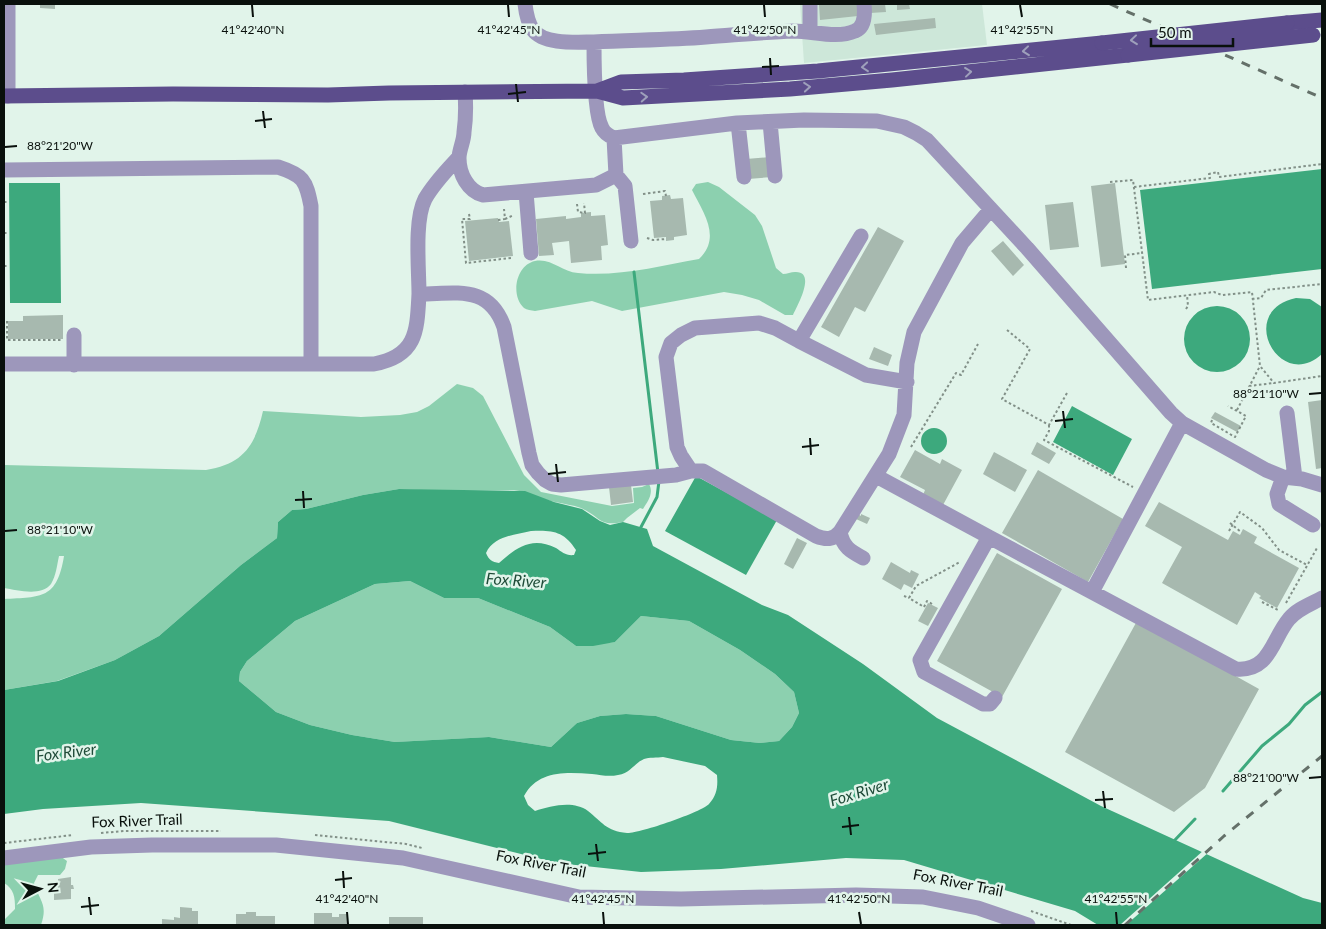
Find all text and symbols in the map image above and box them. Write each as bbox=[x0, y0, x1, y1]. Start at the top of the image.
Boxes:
scale bar bbox=[1151, 15, 1234, 47]
text: 41°42'40"N bbox=[222, 22, 284, 37]
text: 41°42'45"N bbox=[478, 22, 540, 37]
text: 41°42'50"N bbox=[734, 22, 796, 37]
text: 41°42'55"N bbox=[991, 22, 1053, 37]
text: 50 m bbox=[1158, 23, 1192, 41]
one-way arrow bbox=[1130, 34, 1138, 45]
one-way arrow bbox=[1022, 45, 1030, 56]
one-way arrow bbox=[860, 62, 868, 73]
one-way arrow bbox=[965, 67, 973, 78]
one-way arrow bbox=[803, 82, 811, 93]
one-way arrow bbox=[641, 91, 649, 102]
text: 88°21'20"W bbox=[27, 138, 94, 153]
text: 88°21'10"W bbox=[1233, 386, 1300, 401]
text: 88°21'10"W bbox=[27, 522, 94, 537]
water label: Fox River bbox=[485, 568, 547, 591]
water label: Fox River bbox=[35, 738, 98, 765]
text: 88°21'00"W bbox=[1233, 770, 1300, 785]
water label: Fox River bbox=[827, 773, 891, 809]
street label: Fox River Trail bbox=[91, 809, 183, 831]
street label: Fox River Trail bbox=[495, 845, 588, 881]
north arrow bbox=[15, 864, 65, 914]
street label: Fox River Trail bbox=[912, 864, 1005, 900]
text: N bbox=[44, 881, 62, 894]
text: 41°42'40"N bbox=[316, 891, 378, 906]
text: 41°42'45"N bbox=[572, 891, 634, 906]
text: 41°42'50"N bbox=[828, 891, 890, 906]
text: 41°42'55"N bbox=[1085, 891, 1147, 906]

